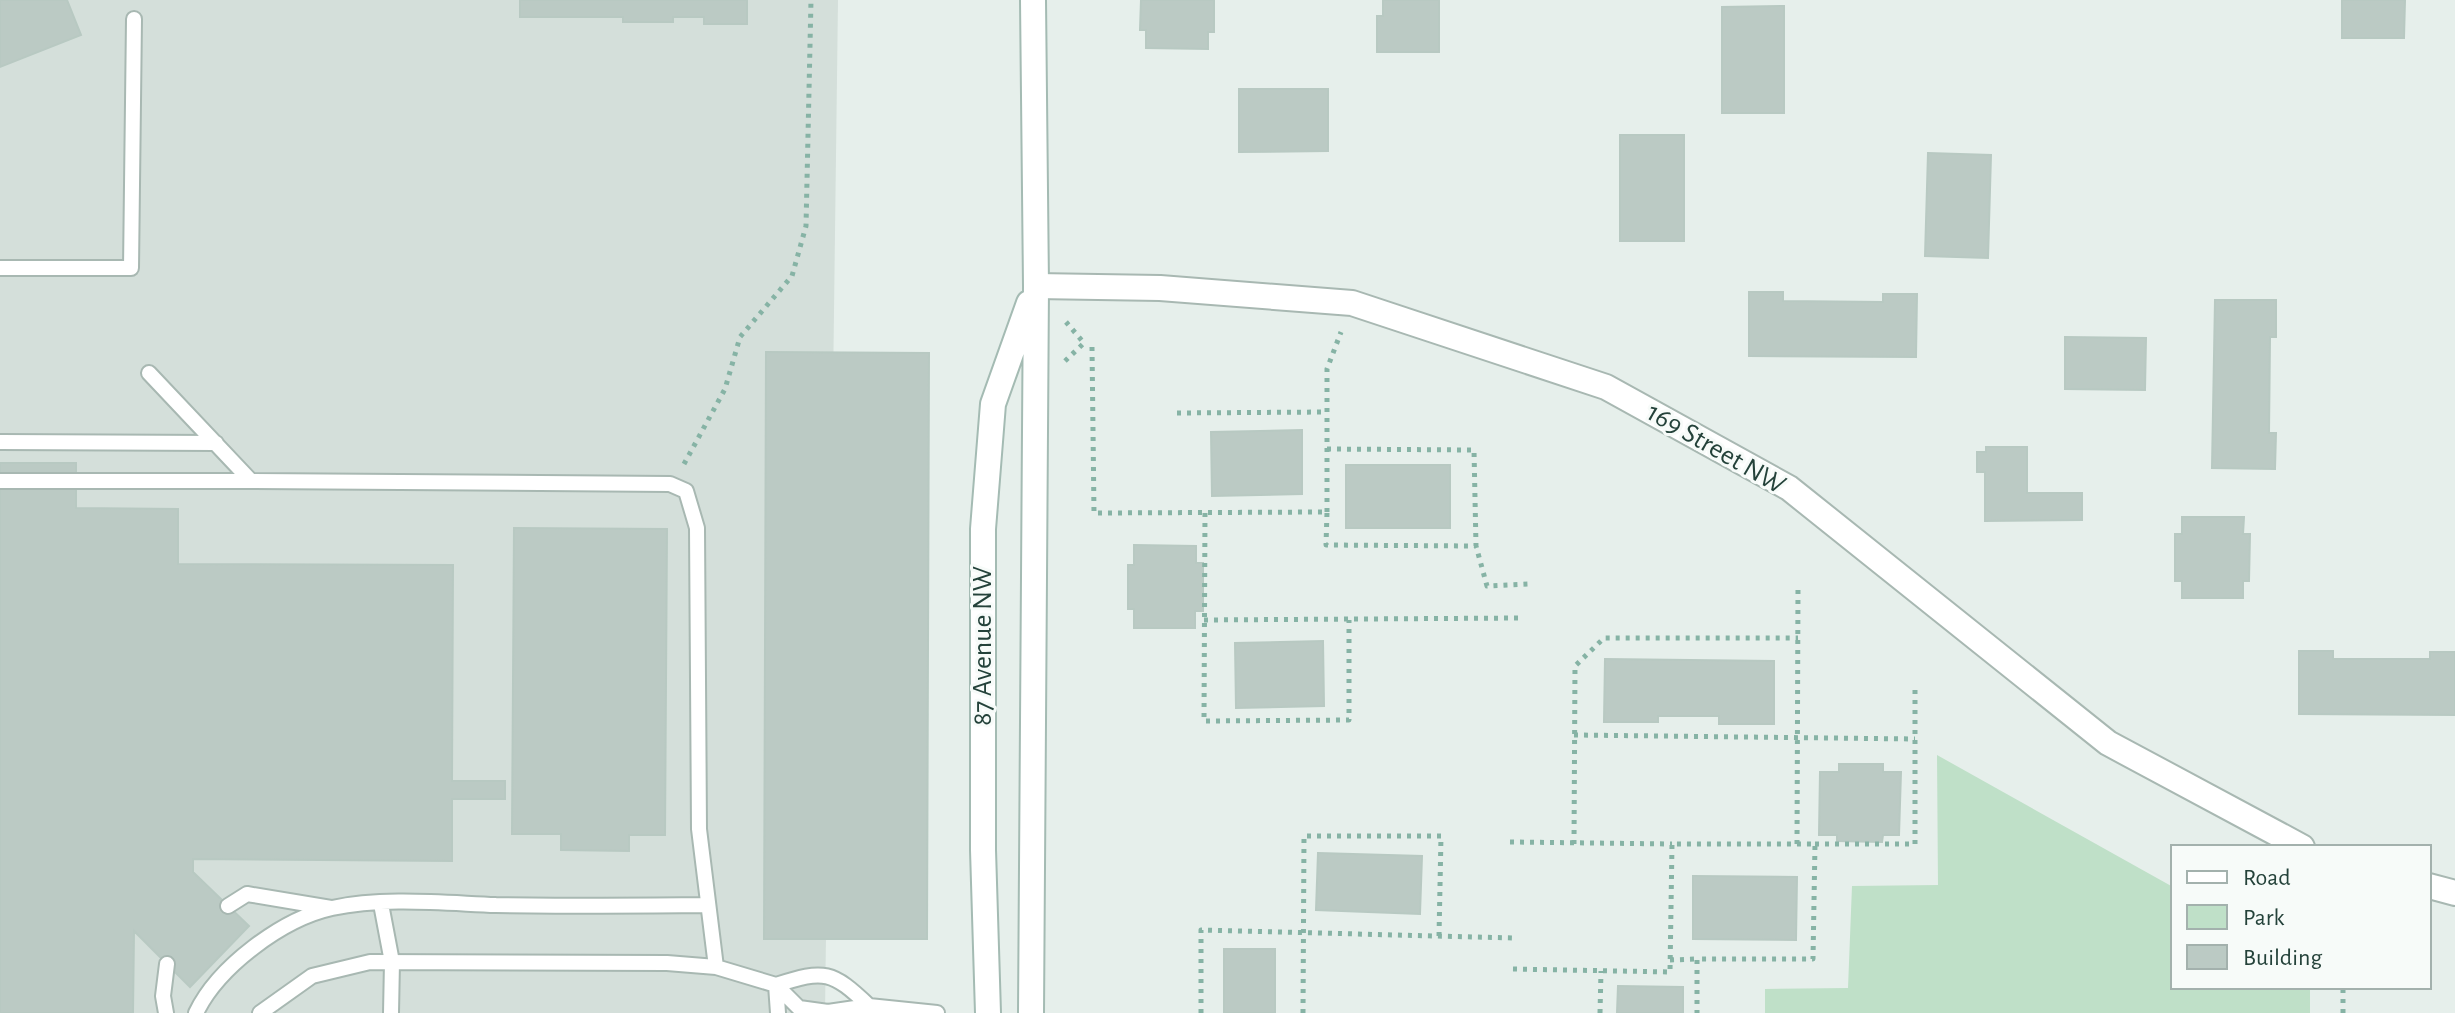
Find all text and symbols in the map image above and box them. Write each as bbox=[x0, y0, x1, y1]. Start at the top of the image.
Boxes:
street label: 169 Street NW bbox=[1642, 398, 1790, 500]
street label: 87 Avenue NW bbox=[969, 566, 997, 726]
legend bbox=[2171, 845, 2431, 989]
text: Road bbox=[2243, 866, 2291, 890]
text: Park bbox=[2243, 906, 2284, 930]
text: Building bbox=[2243, 946, 2322, 970]

